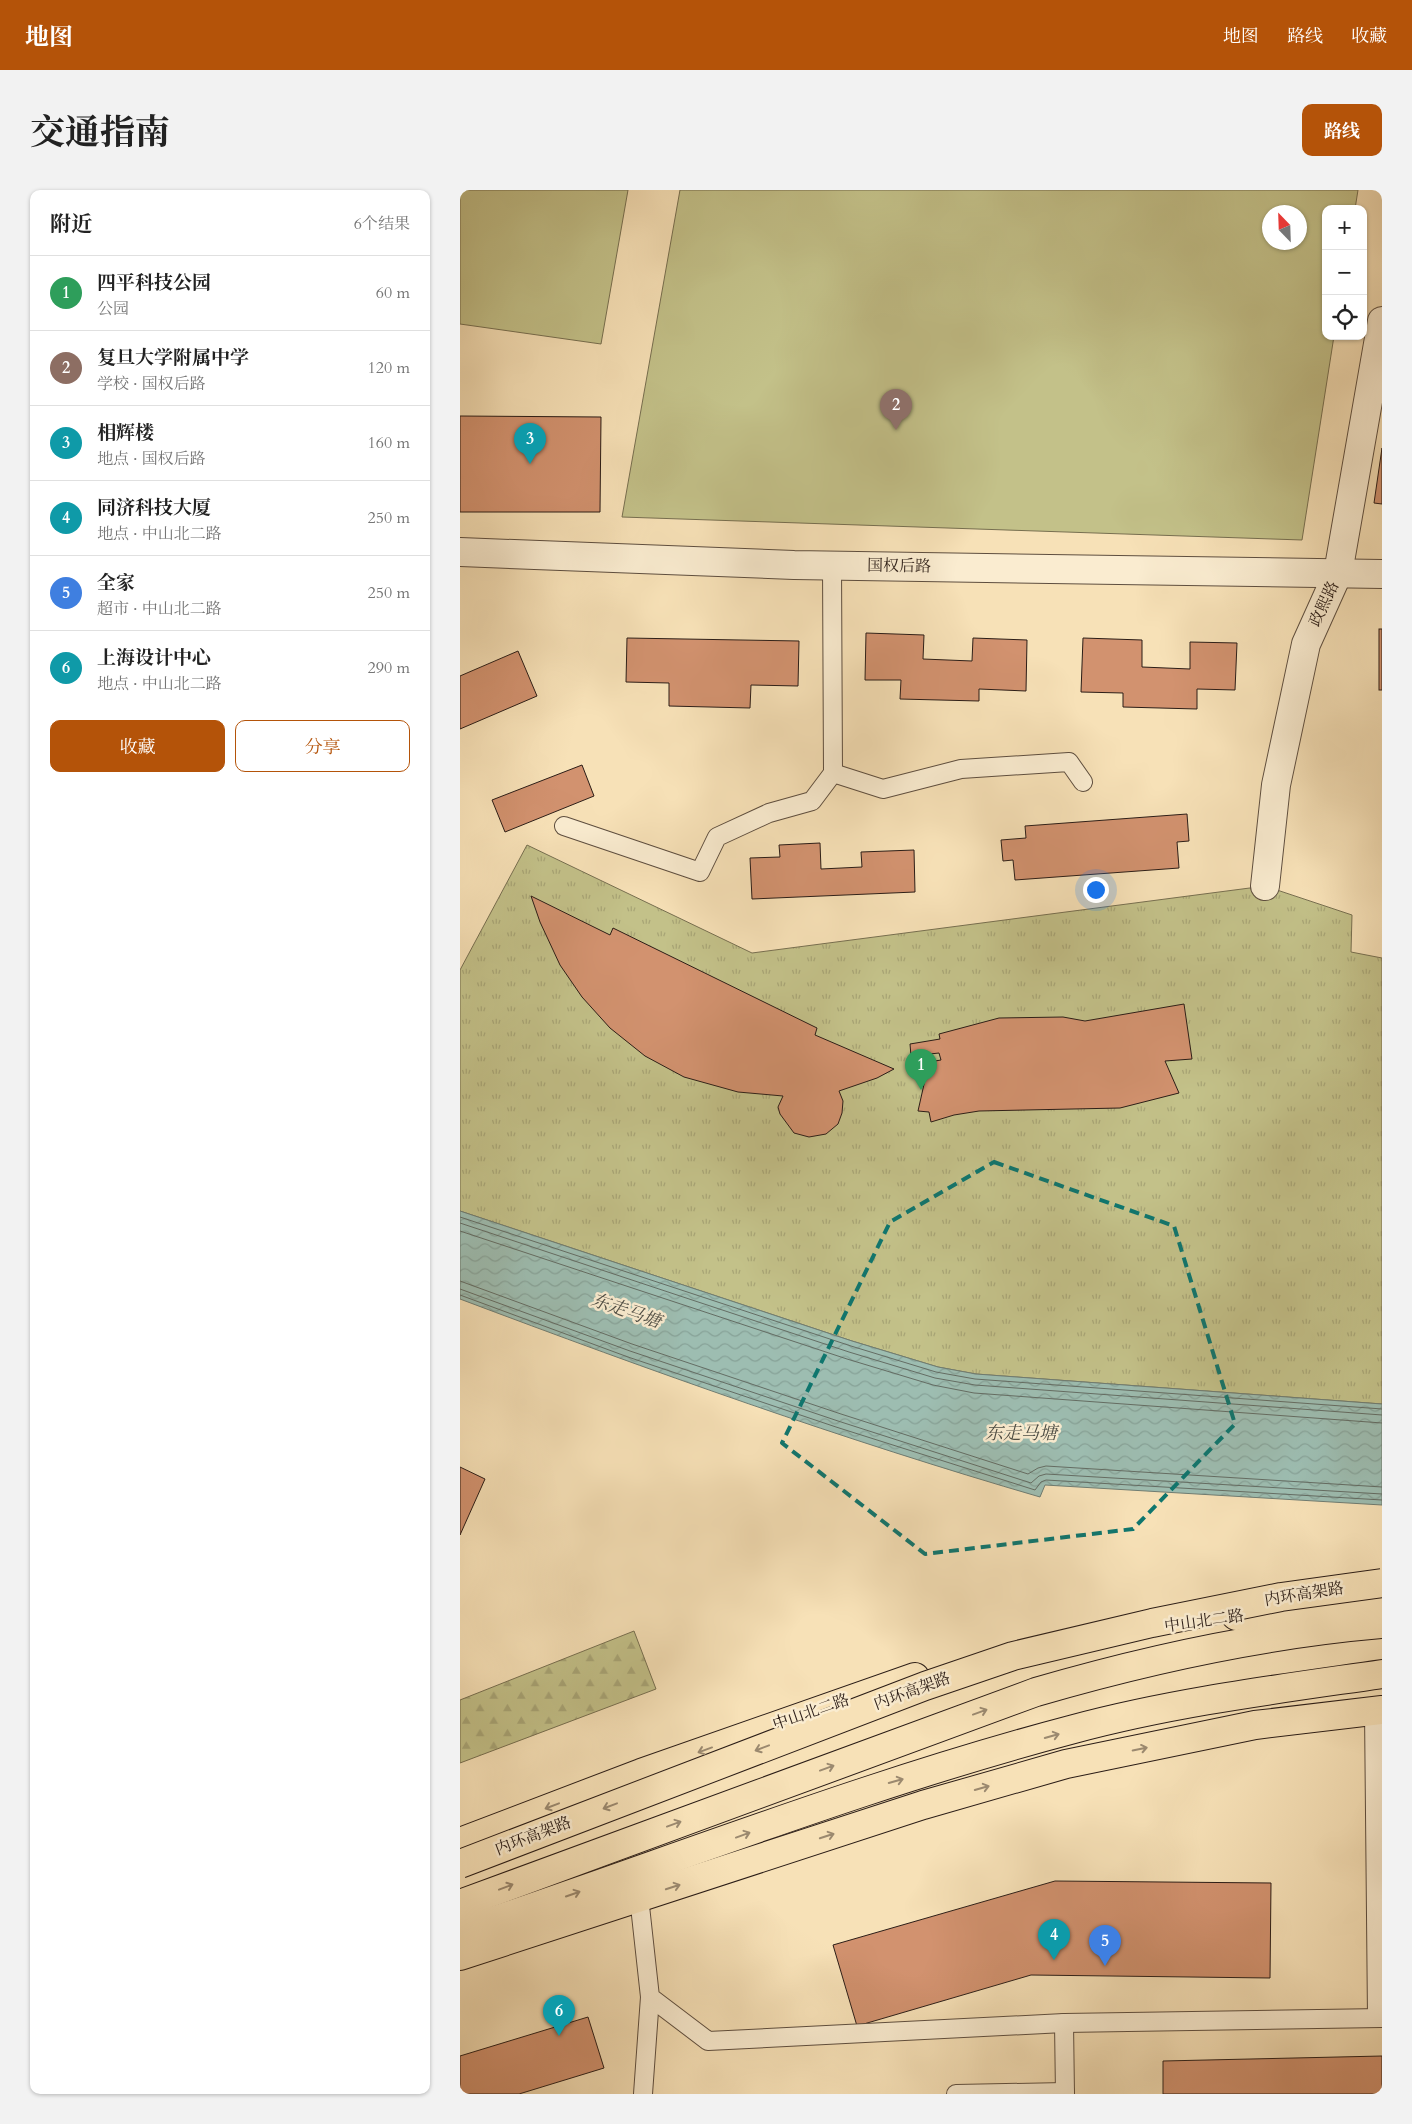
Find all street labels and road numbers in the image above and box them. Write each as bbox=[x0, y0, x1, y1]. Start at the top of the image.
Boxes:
street label: 国权后路 bbox=[867, 554, 931, 578]
street label: 政熙路 bbox=[1304, 578, 1344, 630]
street label: 内环高架路 bbox=[1263, 1577, 1345, 1611]
street label: 中山北二路 bbox=[1163, 1605, 1245, 1637]
street label: 内环高架路 bbox=[871, 1667, 953, 1715]
street label: 中山北二路 bbox=[770, 1689, 852, 1735]
street label: 内环高架路 bbox=[492, 1811, 574, 1861]

